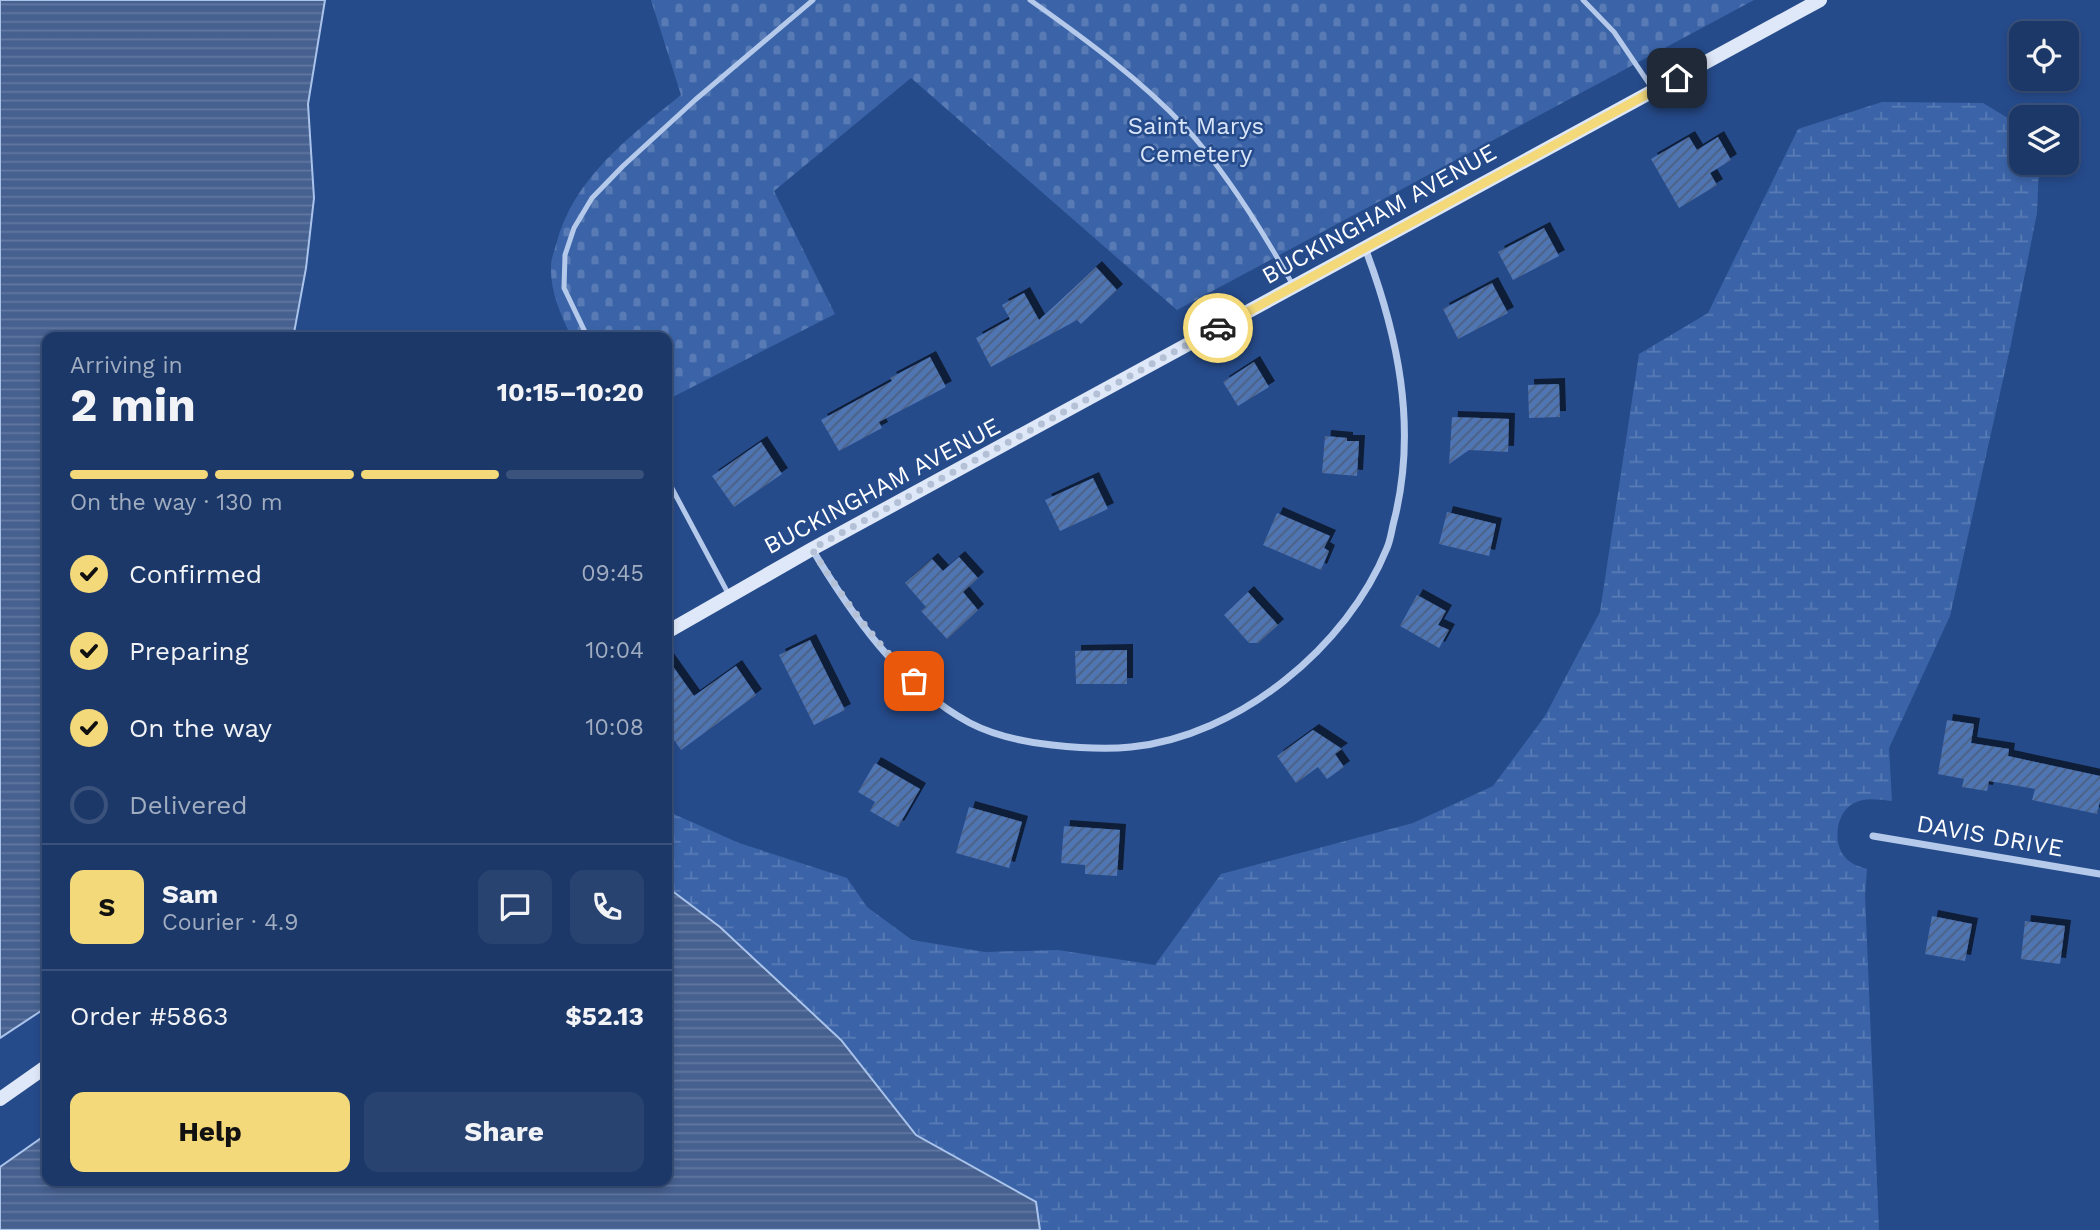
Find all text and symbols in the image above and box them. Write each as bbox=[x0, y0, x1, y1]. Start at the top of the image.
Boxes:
map controls bbox=[2009, 21, 2079, 175]
button: locate bbox=[2009, 21, 2079, 91]
pin bbox=[1647, 48, 1707, 108]
icon: home bbox=[1658, 59, 1696, 97]
button: layers bbox=[2009, 105, 2079, 175]
park label: Saint Marys Cemetery bbox=[1128, 112, 1264, 168]
street label: BUCKINGHAM AVENUE bbox=[1257, 138, 1501, 290]
courier bbox=[1183, 293, 1253, 363]
icon: car bbox=[1199, 309, 1237, 347]
text: Arriving in bbox=[70, 352, 183, 379]
text: 10:15–10:20 bbox=[497, 377, 644, 407]
text: 2 min bbox=[70, 378, 196, 432]
street label: BUCKINGHAM AVENUE bbox=[759, 412, 1005, 560]
text: On the way · 130 m bbox=[70, 489, 283, 516]
icon: check bbox=[70, 555, 108, 593]
text: Confirmed bbox=[129, 559, 262, 589]
text: 09:45 bbox=[581, 560, 644, 587]
icon: check bbox=[70, 632, 108, 670]
text: Preparing bbox=[129, 636, 249, 666]
text: 10:04 bbox=[586, 637, 644, 664]
pin bbox=[884, 651, 944, 711]
icon: bag bbox=[895, 662, 933, 700]
icon: check bbox=[70, 709, 108, 747]
text: On the way bbox=[129, 713, 272, 743]
text: 10:08 bbox=[585, 714, 644, 741]
text: Delivered bbox=[129, 790, 248, 820]
street label: DAVIS DRIVE bbox=[1914, 809, 2066, 863]
button: chat bbox=[478, 870, 552, 944]
button: phone bbox=[570, 870, 644, 944]
text: Sam bbox=[162, 879, 218, 909]
text: S bbox=[99, 892, 115, 922]
text: Courier · 4.9 bbox=[162, 909, 298, 936]
text: Order #5863 bbox=[70, 1001, 228, 1031]
text: $52.13 bbox=[565, 1001, 644, 1031]
button: Help bbox=[70, 1092, 350, 1172]
button: Share bbox=[364, 1092, 644, 1172]

